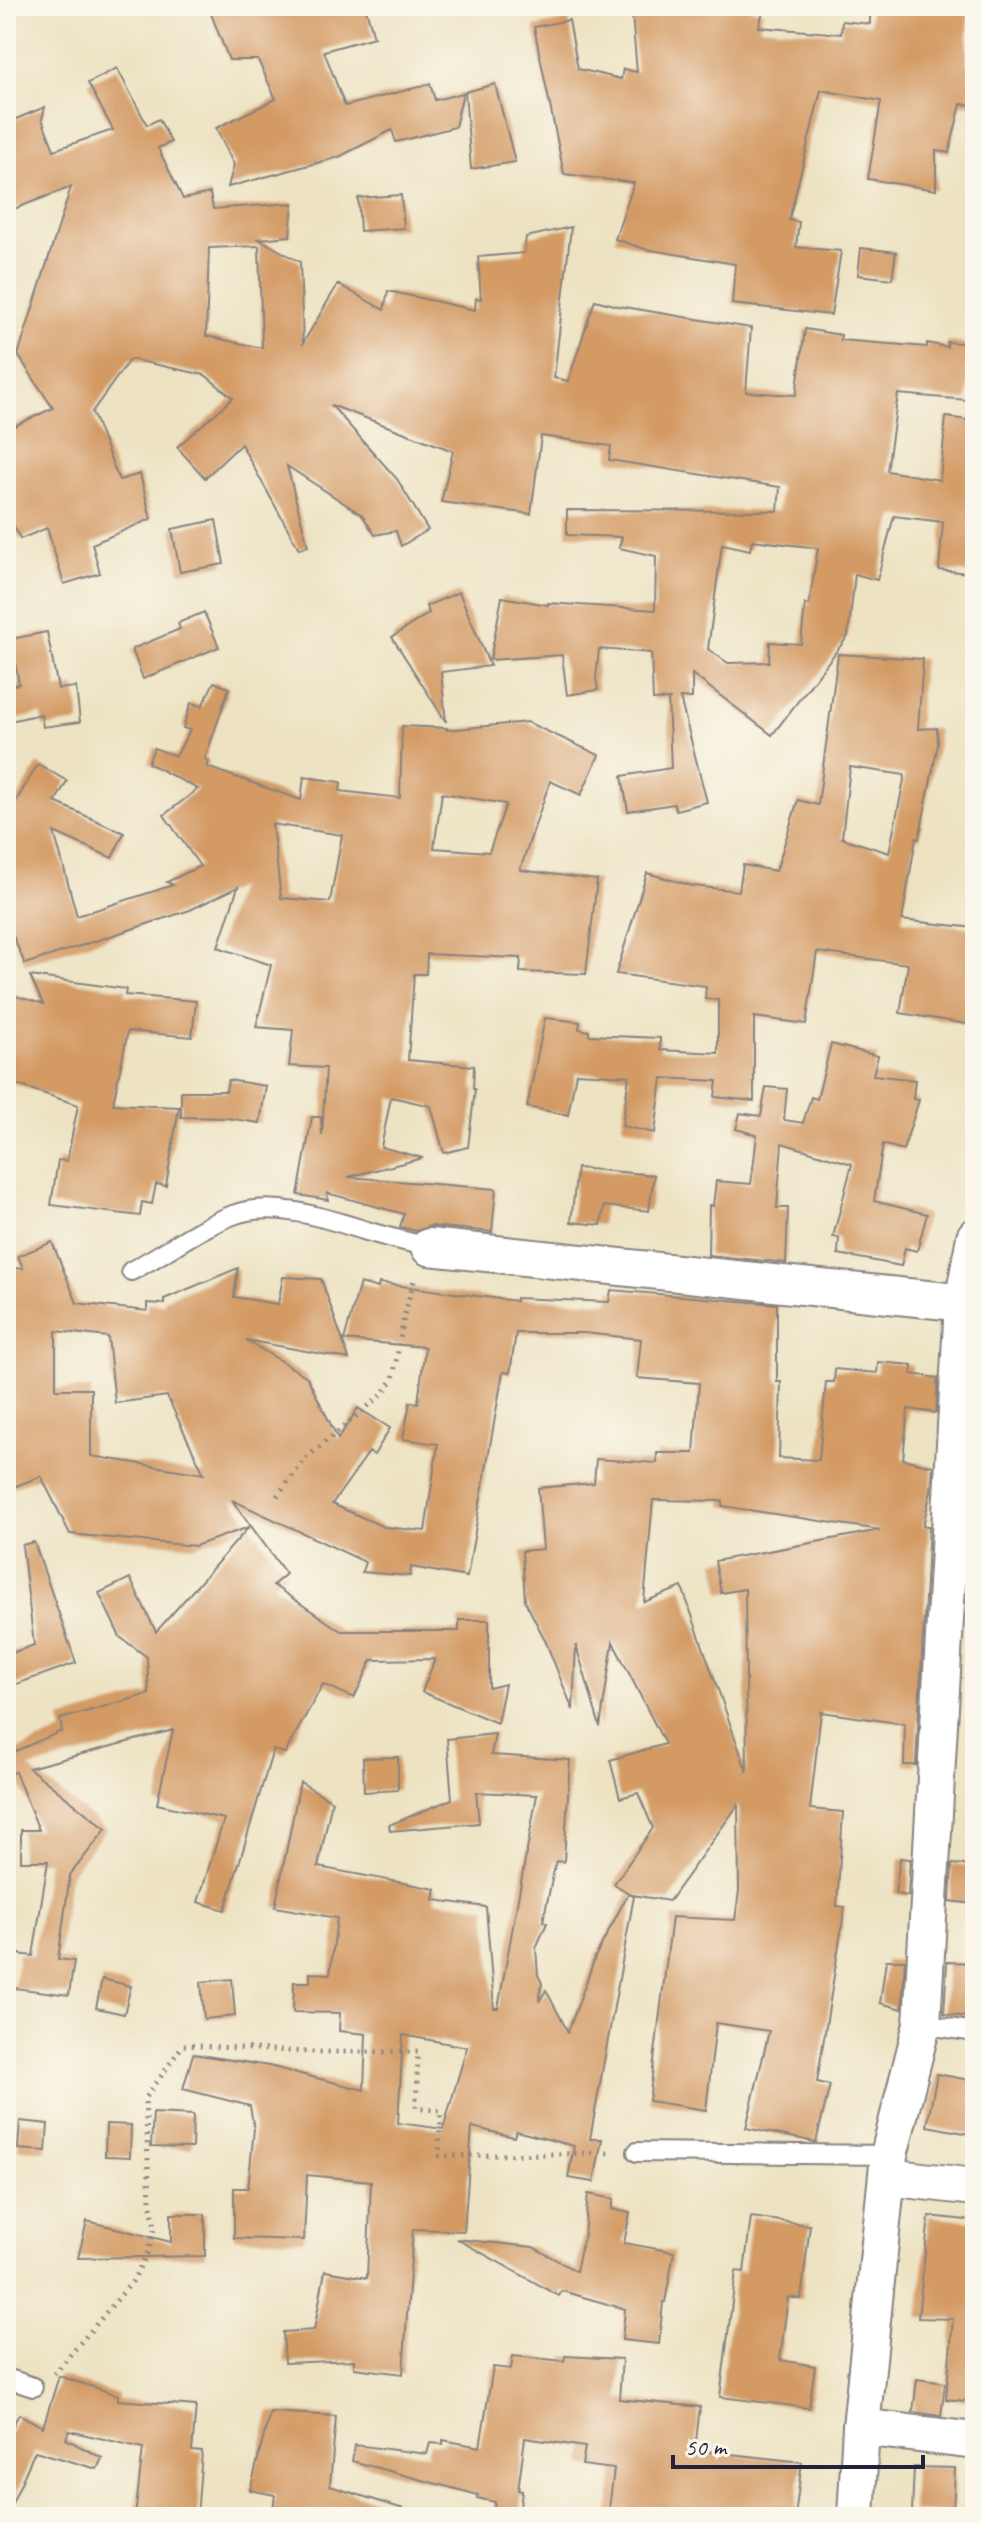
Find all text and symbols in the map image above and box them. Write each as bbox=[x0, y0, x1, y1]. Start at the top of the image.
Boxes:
scale bar bbox=[673, 2419, 923, 2469]
text: 50 m bbox=[685, 2432, 728, 2462]

